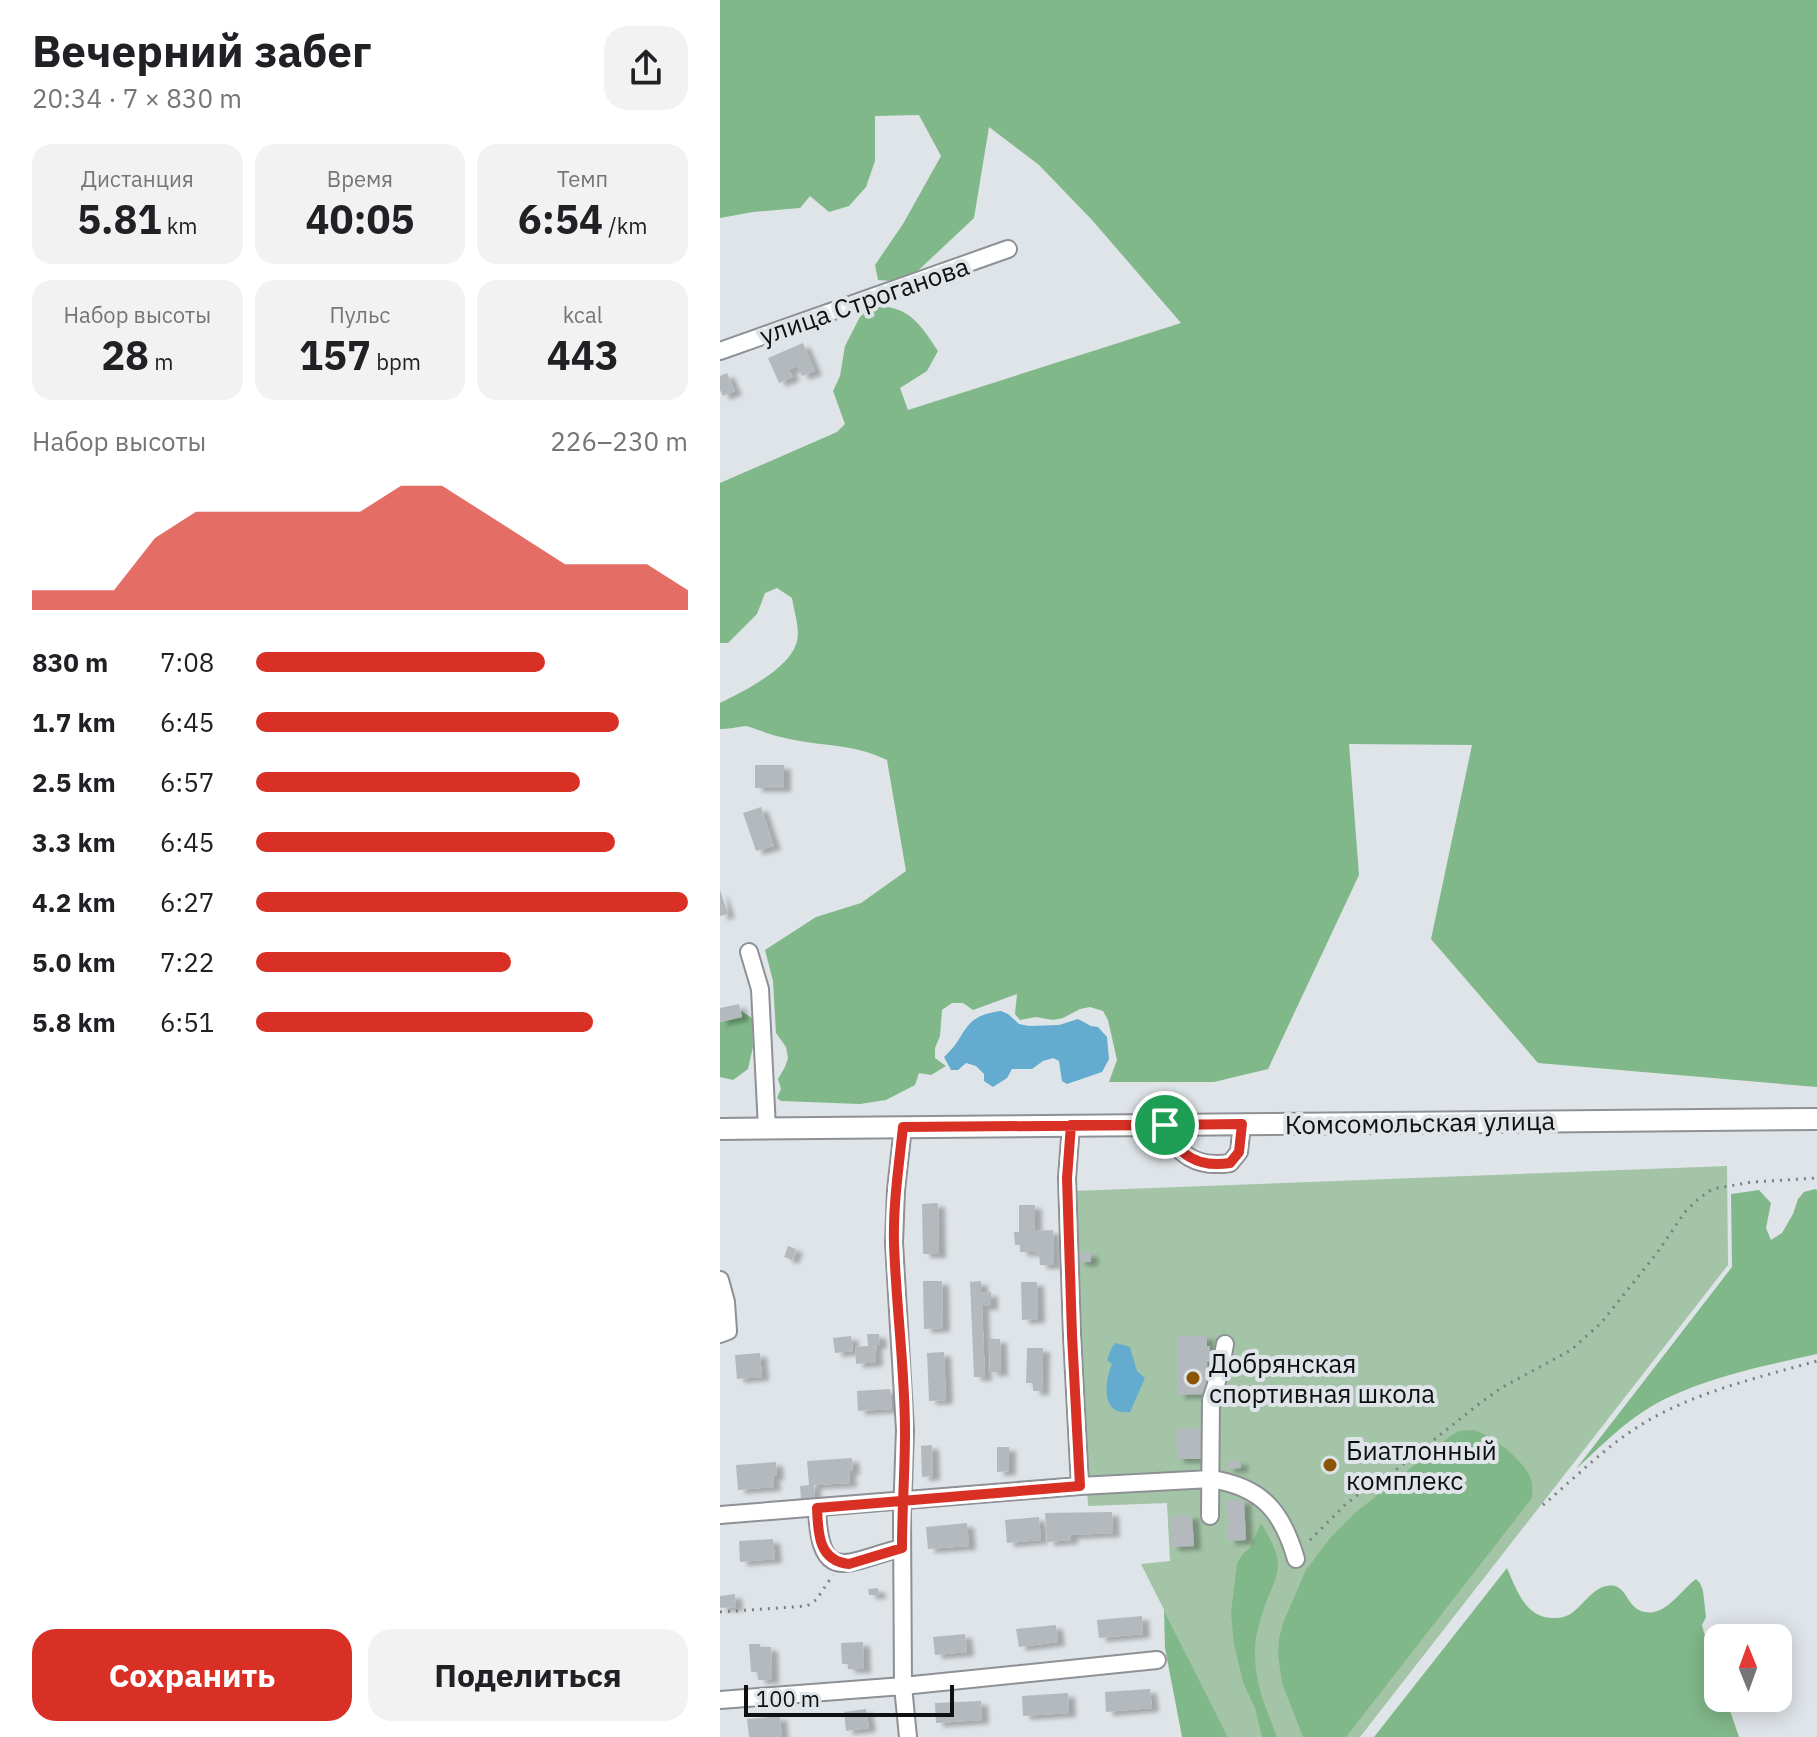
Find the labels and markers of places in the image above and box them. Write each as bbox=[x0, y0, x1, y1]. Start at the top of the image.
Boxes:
pin bbox=[1131, 1091, 1199, 1159]
place label: Добрянская спортивная школа bbox=[1209, 1346, 1435, 1410]
marker: Добрянская спортивная школа bbox=[1184, 1369, 1202, 1387]
place label: Биатлонный комплекс bbox=[1346, 1433, 1497, 1497]
marker: Биатлонный комплекс bbox=[1321, 1456, 1339, 1474]

